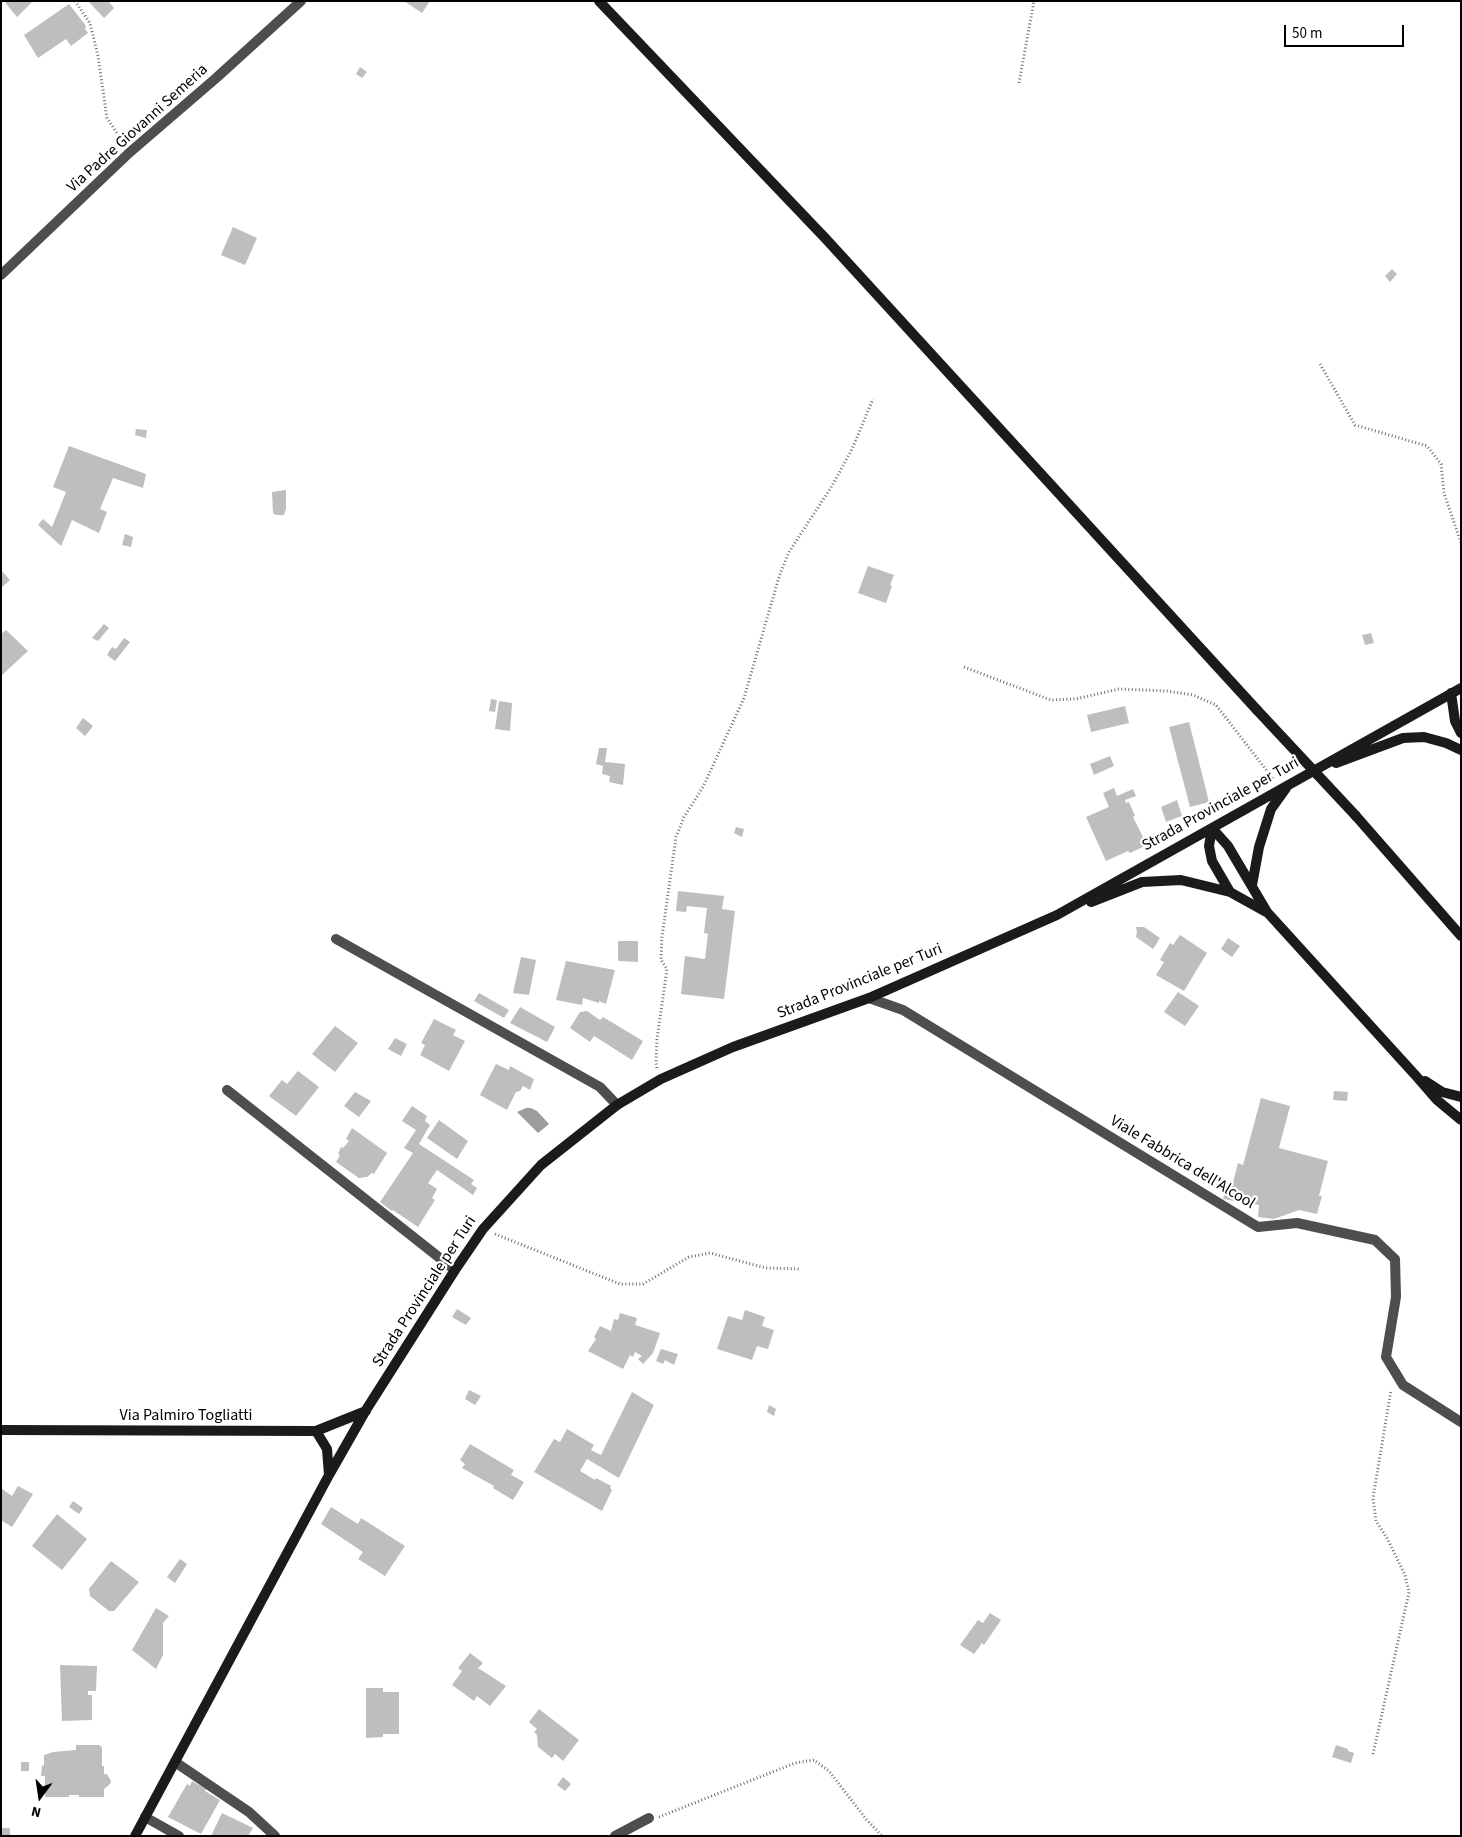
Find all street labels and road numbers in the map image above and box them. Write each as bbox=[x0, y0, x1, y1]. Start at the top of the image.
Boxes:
street label: Via Padre Giovanni Semeria bbox=[64, 61, 212, 197]
street label: Strada Provinciale per Turi bbox=[1139, 754, 1303, 856]
street label: Strada Provinciale per Turi bbox=[775, 940, 945, 1024]
street label: Viale Fabbrica dell'Alcool bbox=[1106, 1112, 1258, 1214]
street label: Strada Provinciale per Turi bbox=[369, 1213, 481, 1371]
street label: Via Palmiro Togliatti bbox=[120, 1406, 252, 1426]

